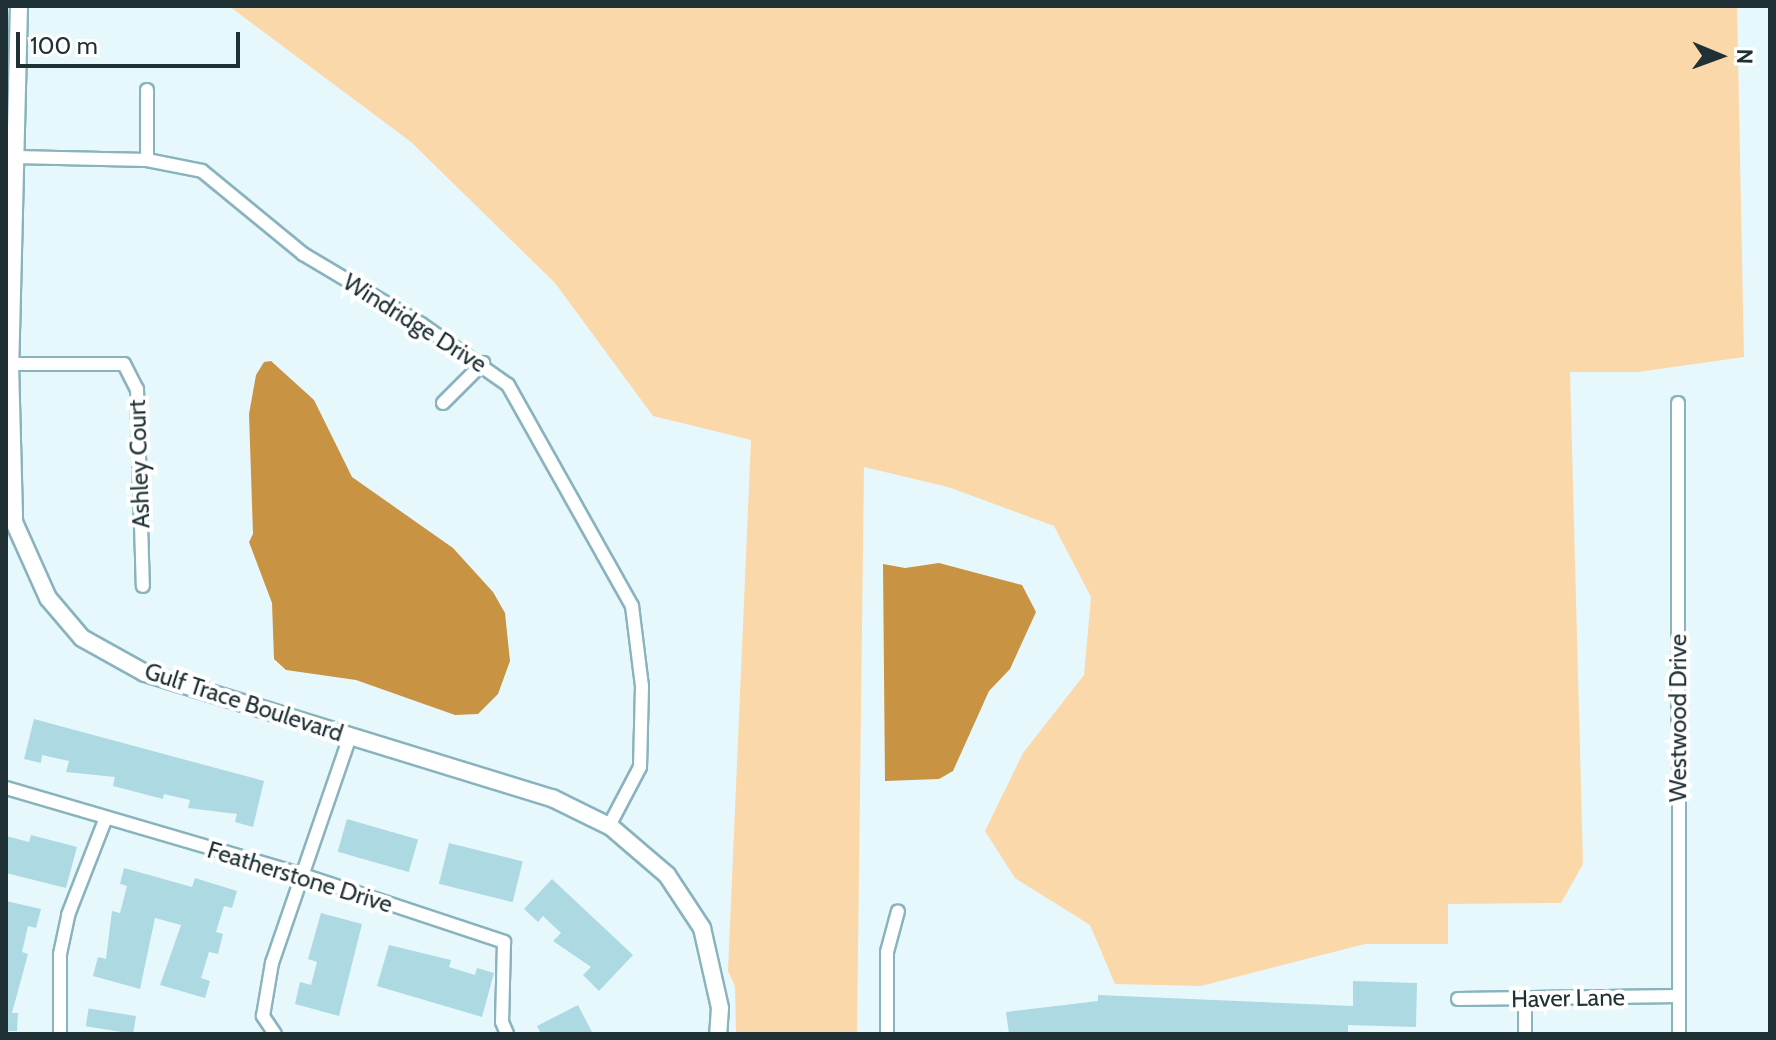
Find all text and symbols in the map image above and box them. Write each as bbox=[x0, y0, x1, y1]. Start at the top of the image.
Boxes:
scale bar bbox=[20, 16, 244, 66]
north arrow bbox=[1680, 16, 1760, 96]
text: 100 m bbox=[30, 31, 98, 60]
text: N bbox=[1731, 48, 1758, 64]
street label: Windridge Drive bbox=[338, 267, 492, 379]
street label: Ashley Court bbox=[122, 399, 156, 529]
street label: Westwood Drive bbox=[1664, 634, 1692, 802]
street label: Gulf Trace Boulevard bbox=[141, 656, 347, 748]
street label: Featherstone Drive bbox=[204, 835, 396, 919]
street label: Haver Lane bbox=[1511, 983, 1625, 1013]

